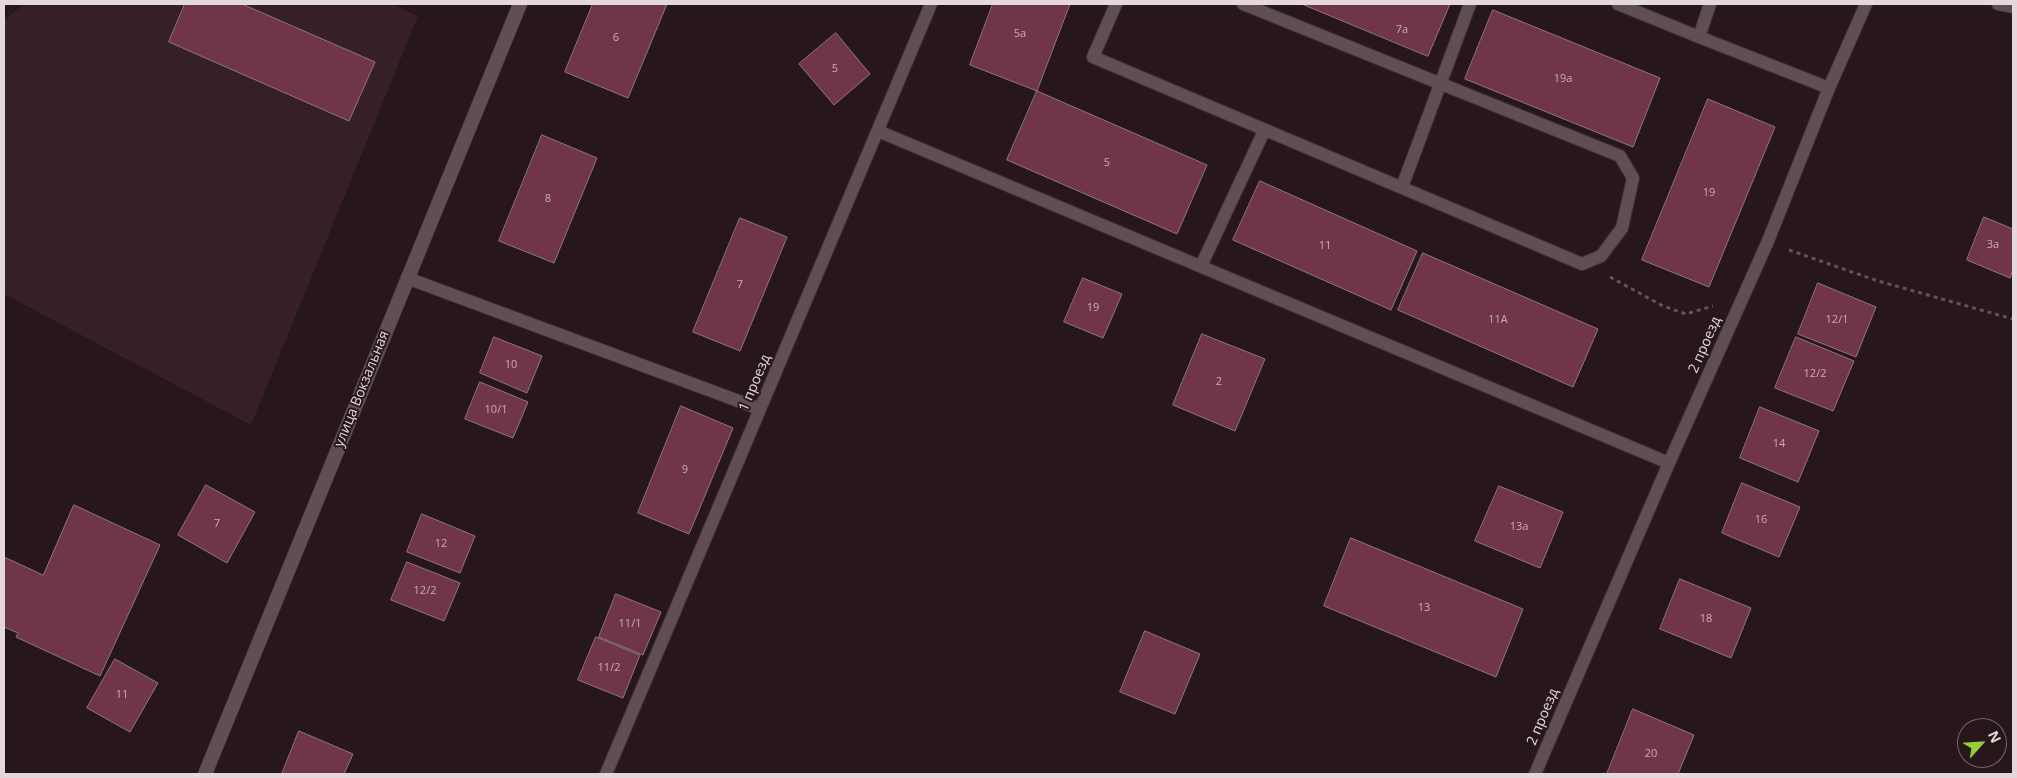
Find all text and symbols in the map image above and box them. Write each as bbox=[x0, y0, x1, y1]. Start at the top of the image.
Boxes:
house number: 7а bbox=[1396, 23, 1408, 37]
house number: 5а bbox=[1014, 27, 1026, 41]
house number: 6 bbox=[613, 31, 619, 45]
house number: 5 bbox=[832, 62, 838, 76]
house number: 19а bbox=[1554, 72, 1572, 86]
house number: 5 bbox=[1104, 156, 1110, 170]
house number: 19 bbox=[1703, 186, 1715, 200]
house number: 8 bbox=[545, 192, 551, 206]
house number: 3а bbox=[1987, 238, 1999, 252]
house number: 11 bbox=[1319, 239, 1331, 253]
house number: 7 bbox=[737, 278, 743, 292]
house number: 19 bbox=[1087, 301, 1099, 315]
house number: 11А bbox=[1488, 313, 1508, 327]
house number: 12/1 bbox=[1826, 313, 1848, 327]
street label: 2 проезд bbox=[1685, 314, 1725, 376]
street label: улица Вокзальная bbox=[331, 328, 393, 450]
street label: 1 проезд bbox=[736, 352, 774, 414]
house number: 10 bbox=[505, 358, 517, 372]
house number: 12/2 bbox=[1804, 367, 1826, 381]
house number: 2 bbox=[1216, 375, 1222, 389]
house number: 10/1 bbox=[485, 403, 507, 417]
house number: 14 bbox=[1773, 437, 1785, 451]
house number: 9 bbox=[682, 463, 688, 477]
house number: 16 bbox=[1755, 513, 1767, 527]
house number: 7 bbox=[214, 517, 220, 531]
house number: 13а bbox=[1510, 520, 1528, 534]
house number: 12 bbox=[435, 537, 447, 551]
house number: 12/2 bbox=[414, 584, 436, 598]
house number: 13 bbox=[1418, 601, 1430, 615]
house number: 18 bbox=[1700, 612, 1712, 626]
house number: 11/1 bbox=[619, 617, 641, 631]
house number: 11/2 bbox=[598, 661, 620, 675]
street label: 2 проезд bbox=[1524, 686, 1562, 748]
house number: 11 bbox=[116, 688, 128, 702]
north arrow bbox=[1957, 718, 2007, 768]
text: N bbox=[1984, 727, 2006, 746]
house number: 20 bbox=[1645, 747, 1657, 761]

